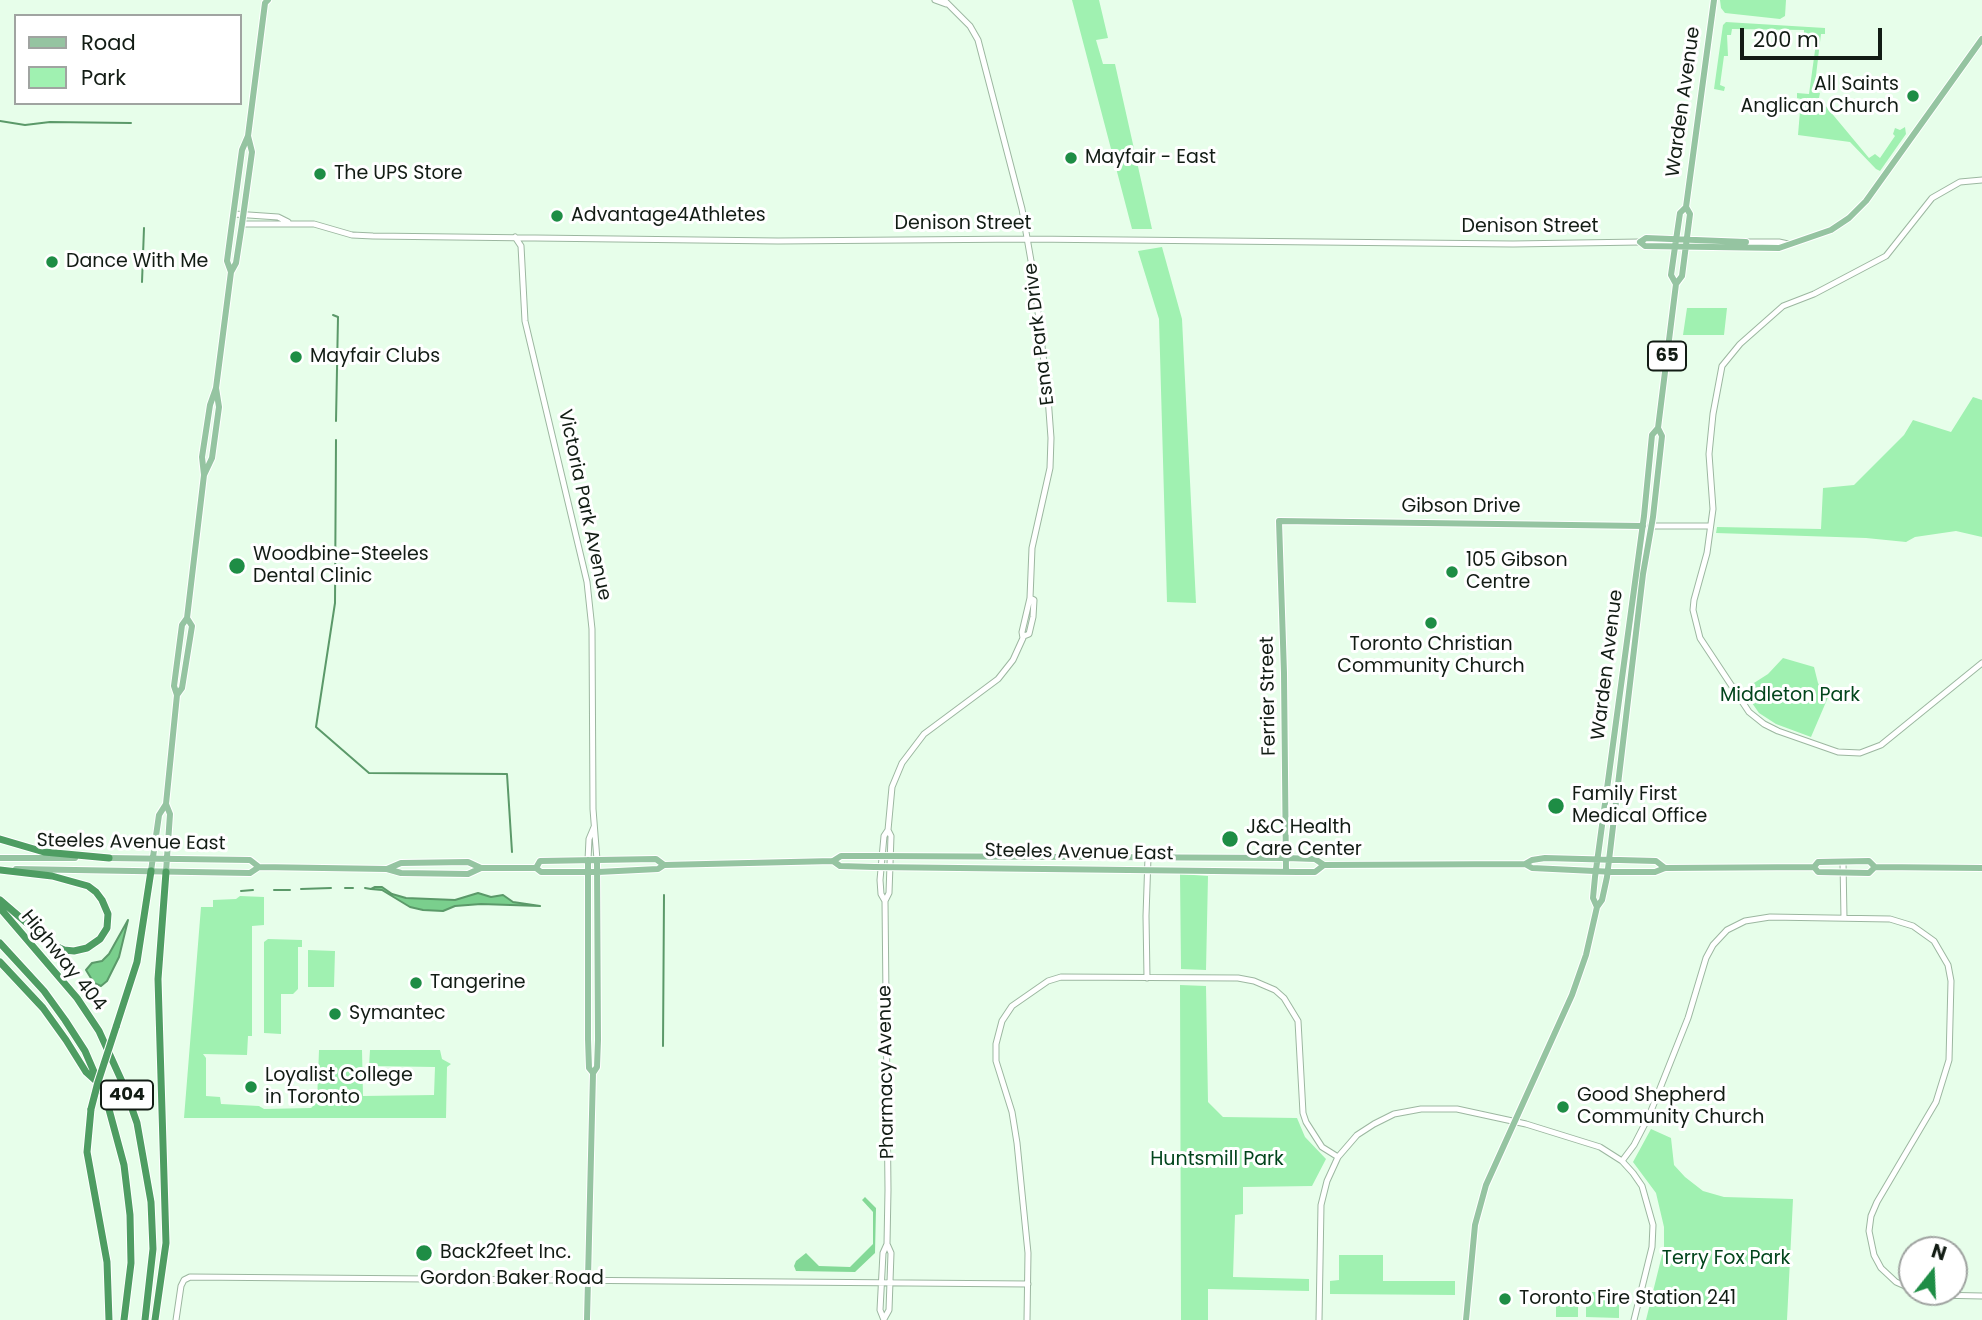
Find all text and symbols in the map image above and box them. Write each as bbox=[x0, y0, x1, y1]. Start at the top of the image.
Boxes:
legend bbox=[14, 14, 242, 105]
scale bar bbox=[1744, 14, 1886, 58]
street label: Warden Avenue bbox=[1662, 25, 1706, 179]
text: 200 m bbox=[1753, 25, 1819, 54]
text: Road bbox=[81, 28, 136, 57]
text: Park bbox=[81, 63, 126, 92]
place label: All Saints Anglican Church bbox=[1740, 74, 1899, 118]
marker: All Saints Anglican Church bbox=[1905, 88, 1921, 104]
place label: Mayfair - East bbox=[1085, 147, 1216, 169]
marker: Mayfair - East bbox=[1063, 150, 1079, 166]
place label: The UPS Store bbox=[334, 163, 462, 185]
marker: The UPS Store bbox=[312, 166, 328, 182]
place label: Advantage4Athletes bbox=[571, 205, 766, 227]
marker: Advantage4Athletes bbox=[549, 208, 565, 224]
street label: Denison Street bbox=[895, 213, 1031, 235]
street label: Denison Street bbox=[1462, 216, 1598, 238]
place label: Dance With Me bbox=[66, 251, 208, 273]
marker: Dance With Me bbox=[44, 254, 60, 270]
street label: Esna Park Drive bbox=[1020, 262, 1060, 406]
road number: 65 bbox=[1648, 342, 1686, 370]
place label: Mayfair Clubs bbox=[310, 346, 440, 368]
marker: Mayfair Clubs bbox=[288, 349, 304, 365]
street label: Victoria Park Avenue bbox=[553, 407, 615, 603]
street label: Gibson Drive bbox=[1401, 496, 1521, 518]
place label: Woodbine-Steeles Dental Clinic bbox=[253, 544, 429, 588]
place label: 105 Gibson Centre bbox=[1466, 550, 1568, 594]
marker: Woodbine-Steeles Dental Clinic bbox=[227, 556, 247, 576]
marker: 105 Gibson Centre bbox=[1444, 564, 1460, 580]
street label: Warden Avenue bbox=[1587, 588, 1629, 742]
marker: Toronto Christian Community Church bbox=[1423, 615, 1439, 631]
place label: Toronto Christian Community Church bbox=[1337, 634, 1525, 678]
street label: Ferrier Street bbox=[1257, 636, 1281, 756]
park label: Middleton Park bbox=[1720, 685, 1860, 707]
place label: Family First Medical Office bbox=[1572, 784, 1707, 828]
marker: Family First Medical Office bbox=[1546, 796, 1566, 816]
place label: J&C Health Care Center bbox=[1246, 817, 1362, 861]
marker: J&C Health Care Center bbox=[1220, 829, 1240, 849]
street label: Steeles Avenue East bbox=[36, 830, 226, 856]
street label: Steeles Avenue East bbox=[984, 840, 1174, 866]
street label: Highway 404 bbox=[15, 906, 111, 1016]
place label: Tangerine bbox=[430, 972, 526, 994]
marker: Tangerine bbox=[408, 975, 424, 991]
street label: Pharmacy Avenue bbox=[874, 985, 900, 1159]
place label: Symantec bbox=[349, 1003, 446, 1025]
marker: Symantec bbox=[327, 1006, 343, 1022]
place label: Loyalist College in Toronto bbox=[265, 1065, 413, 1109]
marker: Loyalist College in Toronto bbox=[243, 1079, 259, 1095]
road number: 404 bbox=[101, 1080, 153, 1110]
place label: Good Shepherd Community Church bbox=[1577, 1085, 1764, 1129]
marker: Good Shepherd Community Church bbox=[1555, 1099, 1571, 1115]
park label: Huntsmill Park bbox=[1150, 1149, 1284, 1171]
north arrow bbox=[1898, 1236, 1968, 1306]
text: N bbox=[1928, 1237, 1950, 1268]
place label: Back2feet Inc. bbox=[440, 1242, 571, 1264]
marker: Back2feet Inc. bbox=[414, 1243, 434, 1263]
park label: Terry Fox Park bbox=[1662, 1248, 1790, 1270]
street label: Gordon Baker Road bbox=[420, 1268, 604, 1290]
place label: Toronto Fire Station 241 bbox=[1519, 1288, 1736, 1310]
marker: Toronto Fire Station 241 bbox=[1497, 1291, 1513, 1307]

